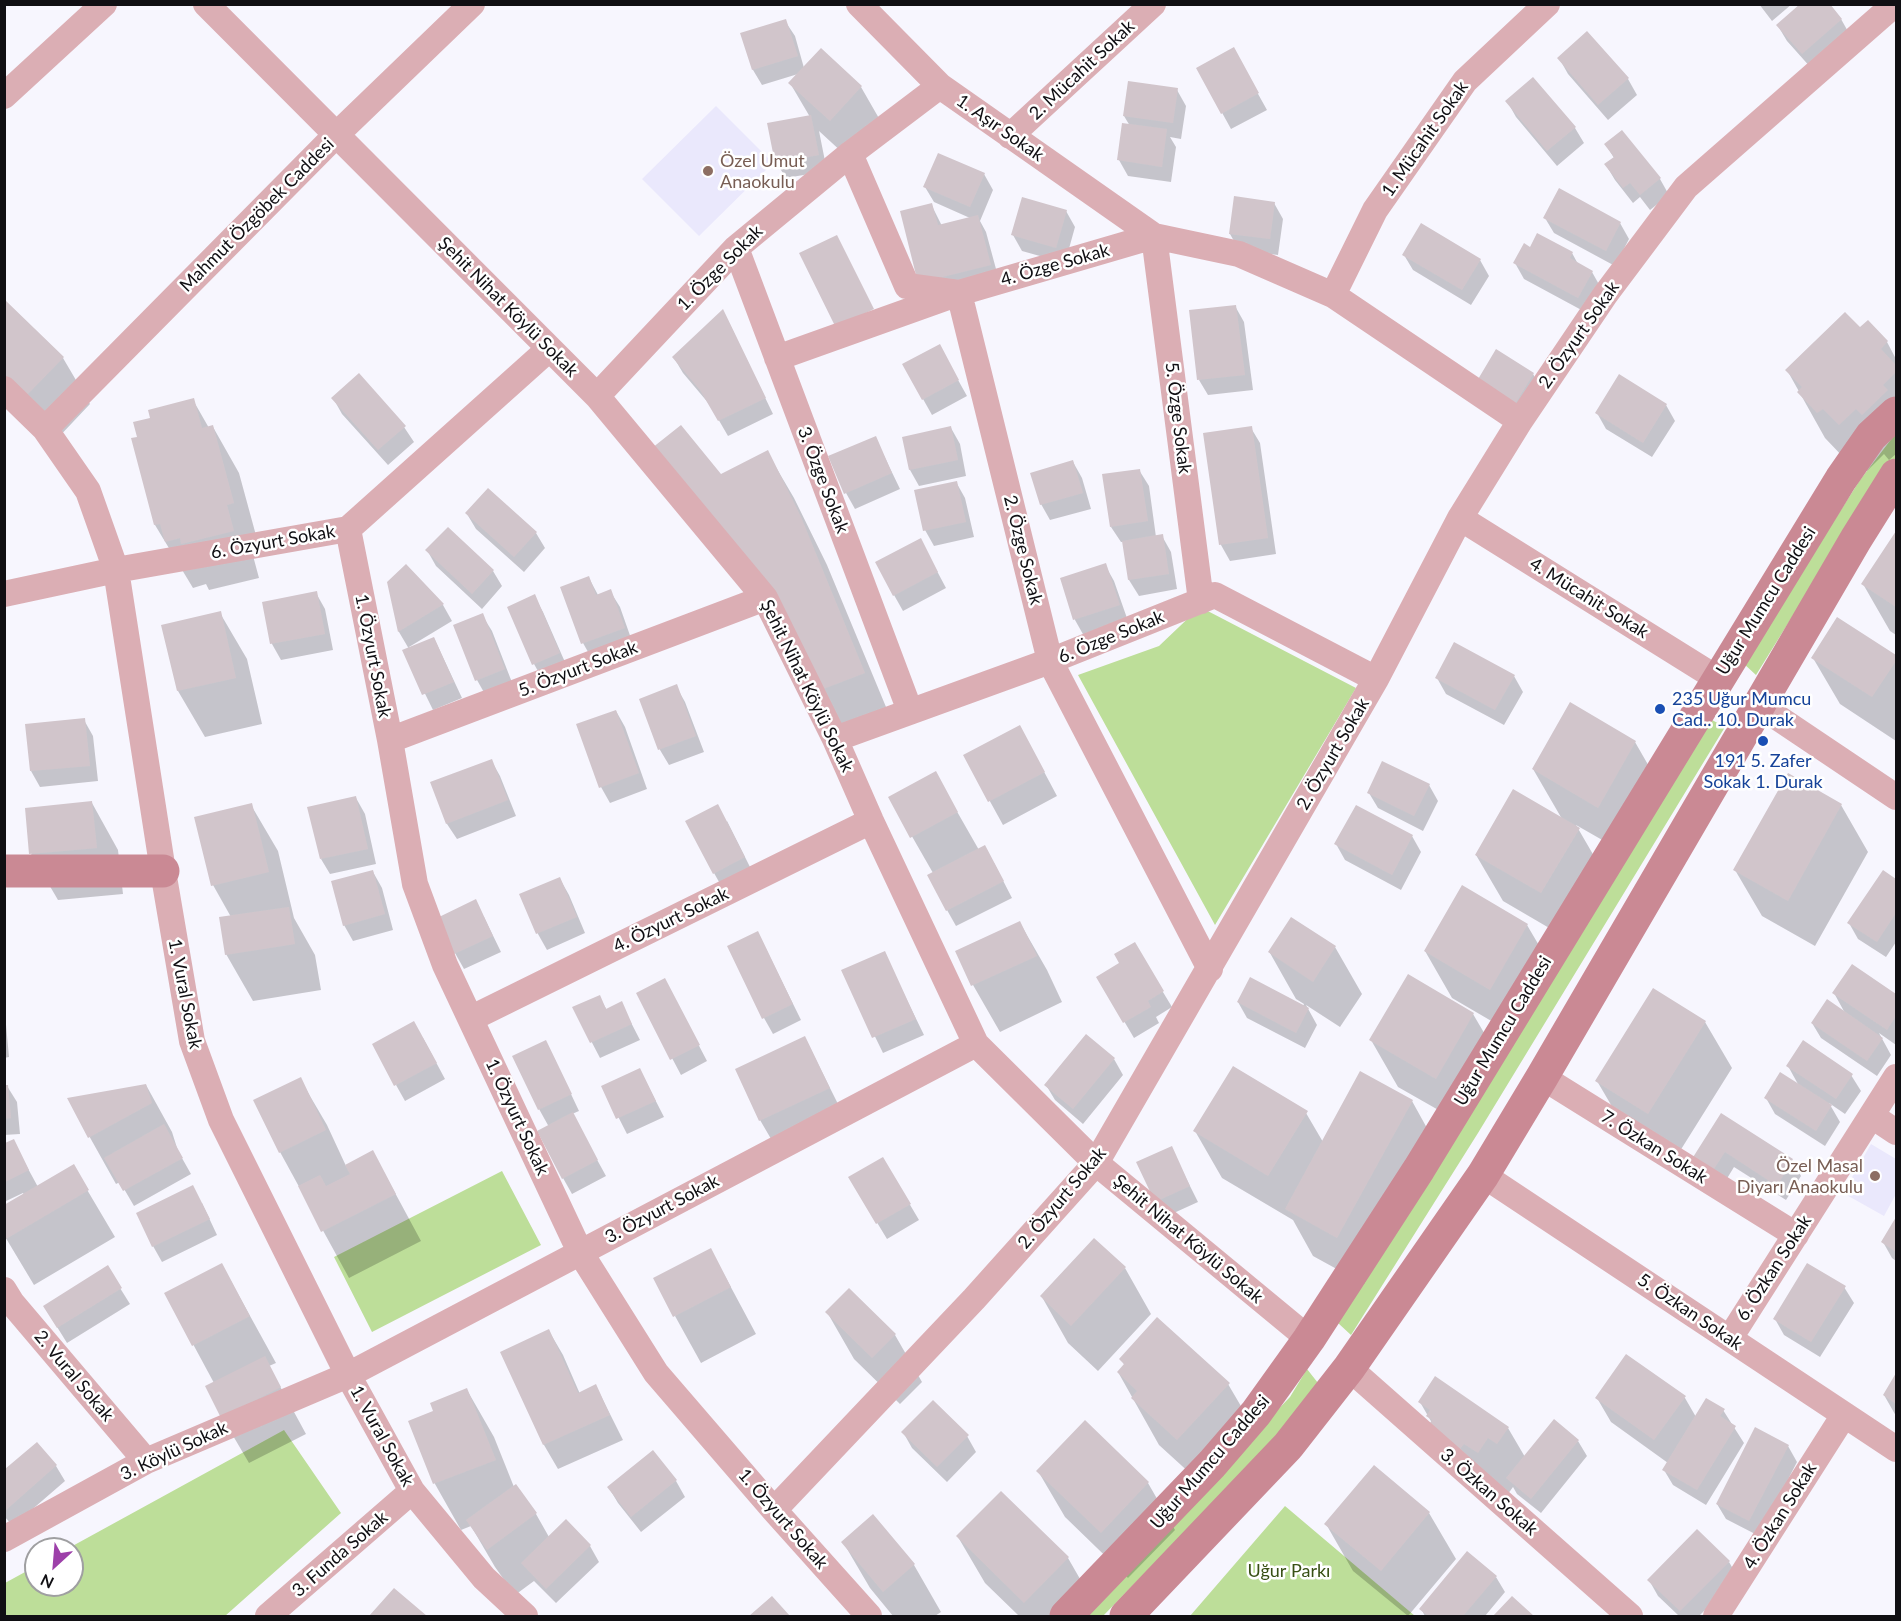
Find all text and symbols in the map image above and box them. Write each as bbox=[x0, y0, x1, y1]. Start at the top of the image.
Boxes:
street label: 2. Mücahit Sokak bbox=[1025, 16, 1139, 124]
street label: 1. Mücahit Sokak bbox=[1377, 77, 1473, 201]
street label: 1. Aşır Sokak bbox=[952, 90, 1048, 166]
street label: Mahmut Özgöbek Caddesi bbox=[175, 133, 339, 297]
place label: Özel Umut Anaokulu bbox=[720, 150, 805, 192]
marker: Özel Umut Anaokulu bbox=[701, 164, 715, 178]
street label: 1. Özge Sokak bbox=[673, 221, 767, 315]
street label: Şehit Nihat Köylü Sokak bbox=[434, 233, 582, 381]
street label: 4. Özge Sokak bbox=[998, 239, 1112, 291]
street label: 2. Özyurt Sokak bbox=[1534, 277, 1624, 393]
street label: 5. Özge Sokak bbox=[1160, 361, 1196, 475]
street label: 3. Özge Sokak bbox=[793, 424, 853, 536]
street label: 2. Özge Sokak bbox=[999, 493, 1047, 607]
street label: 6. Özyurt Sokak bbox=[209, 520, 337, 564]
street label: Uğur Mumcu Caddesi bbox=[1712, 523, 1820, 679]
street label: 4. Mücahit Sokak bbox=[1526, 553, 1652, 643]
street label: 1. Özyurt Sokak bbox=[350, 592, 396, 720]
street label: Şehit Nihat Köylü Sokak bbox=[756, 596, 858, 776]
street label: 6. Özge Sokak bbox=[1055, 606, 1167, 668]
street label: 5. Özyurt Sokak bbox=[515, 636, 641, 702]
place label: 235 Uğur Mumcu Cad.. 10. Durak bbox=[1672, 688, 1811, 730]
street label: 2. Özyurt Sokak bbox=[1292, 694, 1374, 814]
marker: 235 Uğur Mumcu Cad.. 10. Durak bbox=[1653, 702, 1667, 716]
marker: 191 5. Zafer Sokak 1. Durak bbox=[1756, 734, 1770, 748]
place label: 191 5. Zafer Sokak 1. Durak bbox=[1703, 750, 1823, 792]
street label: 4. Özyurt Sokak bbox=[610, 883, 732, 957]
street label: 1. Vural Sokak bbox=[164, 937, 206, 1051]
street label: Uğur Mumcu Caddesi bbox=[1450, 952, 1556, 1110]
street label: 1. Özyurt Sokak bbox=[481, 1055, 553, 1179]
street label: 7. Özkan Sokak bbox=[1597, 1106, 1711, 1188]
street label: 2. Özyurt Sokak bbox=[1013, 1143, 1111, 1253]
place label: Özel Masal Diyarı Anaokulu bbox=[1737, 1155, 1863, 1198]
marker: Özel Masal Diyarı Anaokulu bbox=[1868, 1169, 1882, 1183]
street label: 3. Özyurt Sokak bbox=[601, 1170, 723, 1248]
street label: Şehit Nihat Köylü Sokak bbox=[1109, 1170, 1267, 1308]
street label: 6. Özkan Sokak bbox=[1732, 1211, 1816, 1325]
street label: 5. Özkan Sokak bbox=[1634, 1269, 1746, 1355]
street label: 2. Vural Sokak bbox=[30, 1326, 118, 1426]
street label: 1. Vural Sokak bbox=[345, 1382, 419, 1490]
street label: Uğur Mumcu Caddesi bbox=[1146, 1390, 1274, 1534]
street label: 3. Köylü Sokak bbox=[117, 1417, 231, 1485]
street label: 3. Özkan Sokak bbox=[1436, 1444, 1542, 1540]
street label: 4. Özkan Sokak bbox=[1739, 1459, 1821, 1573]
street label: 1. Özyurt Sokak bbox=[734, 1464, 832, 1574]
street label: 3. Funda Sokak bbox=[288, 1507, 392, 1601]
north arrow bbox=[24, 1537, 84, 1597]
park label: Uğur Parkı bbox=[1248, 1560, 1330, 1582]
text: N bbox=[37, 1571, 56, 1593]

